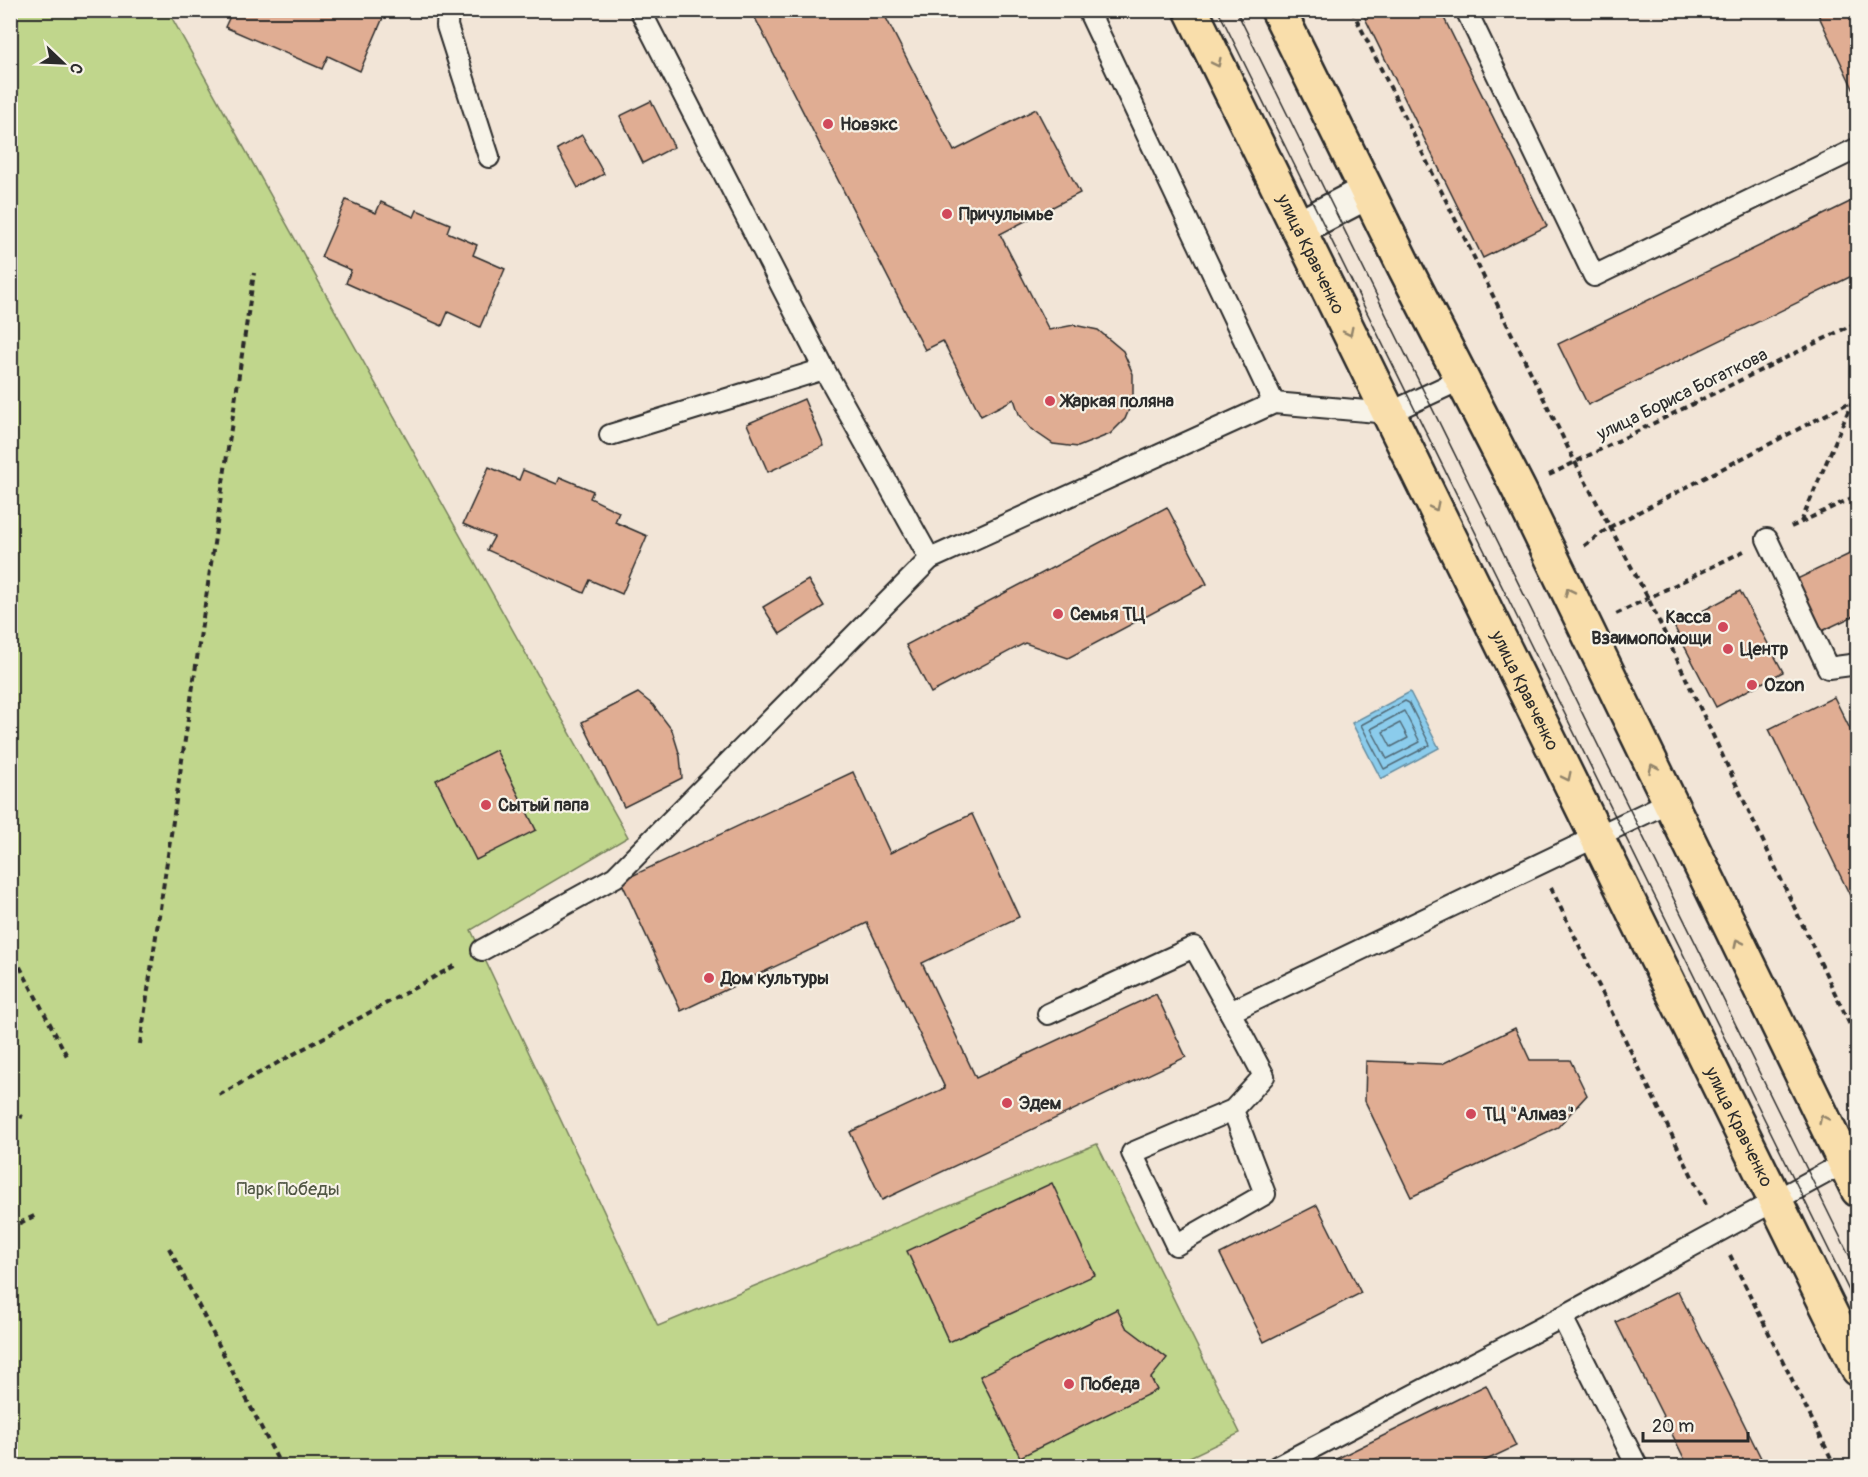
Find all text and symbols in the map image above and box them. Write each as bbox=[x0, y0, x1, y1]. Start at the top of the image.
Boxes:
north arrow bbox=[33, 33, 93, 93]
one-way arrow bbox=[1210, 57, 1221, 67]
text: С bbox=[65, 60, 87, 77]
place label: Новэкс bbox=[840, 113, 898, 136]
marker: Новэкс bbox=[821, 117, 835, 131]
street label: улица Кравченко bbox=[1271, 190, 1350, 318]
place label: Причулымье bbox=[959, 203, 1054, 226]
marker: Причулымье bbox=[940, 207, 954, 221]
one-way arrow bbox=[1342, 326, 1353, 337]
street label: улица Бориса Богаткова bbox=[1592, 343, 1771, 446]
place label: Жаркая поляна bbox=[1059, 390, 1174, 413]
marker: Жаркая поляна bbox=[1043, 394, 1057, 408]
one-way arrow bbox=[1428, 501, 1439, 512]
one-way arrow bbox=[1565, 587, 1576, 598]
place label: Семья ТЦ bbox=[1070, 603, 1145, 626]
place label: Касса Взаимопомощи bbox=[1591, 606, 1712, 650]
marker: Семья ТЦ bbox=[1051, 607, 1065, 621]
marker: Касса Взаимопомощи bbox=[1716, 620, 1730, 634]
street label: улица Кравченко bbox=[1485, 626, 1564, 755]
place label: Центр bbox=[1740, 638, 1789, 661]
marker: Центр bbox=[1721, 642, 1735, 656]
place label: Ozon bbox=[1764, 674, 1804, 697]
marker: Ozon bbox=[1745, 678, 1759, 692]
one-way arrow bbox=[1648, 763, 1660, 774]
one-way arrow bbox=[1560, 770, 1571, 781]
place label: Сытый папа bbox=[498, 794, 590, 817]
marker: Сытый папа bbox=[479, 798, 493, 812]
one-way arrow bbox=[1733, 939, 1745, 950]
place label: Дом культуры bbox=[720, 967, 829, 990]
marker: Дом культуры bbox=[702, 971, 716, 985]
street label: улица Кравченко bbox=[1699, 1062, 1778, 1191]
place label: Эдем bbox=[1019, 1092, 1061, 1115]
marker: Эдем bbox=[1000, 1096, 1014, 1110]
place label: ТЦ "Алмаз" bbox=[1482, 1103, 1574, 1126]
marker: ТЦ "Алмаз" bbox=[1464, 1107, 1478, 1121]
one-way arrow bbox=[1818, 1114, 1830, 1125]
park label: Парк Победы bbox=[237, 1178, 339, 1201]
place label: Победа bbox=[1081, 1373, 1140, 1396]
marker: Победа bbox=[1062, 1377, 1076, 1391]
scale bar bbox=[1643, 1405, 1748, 1443]
text: 20 m bbox=[1652, 1415, 1694, 1438]

